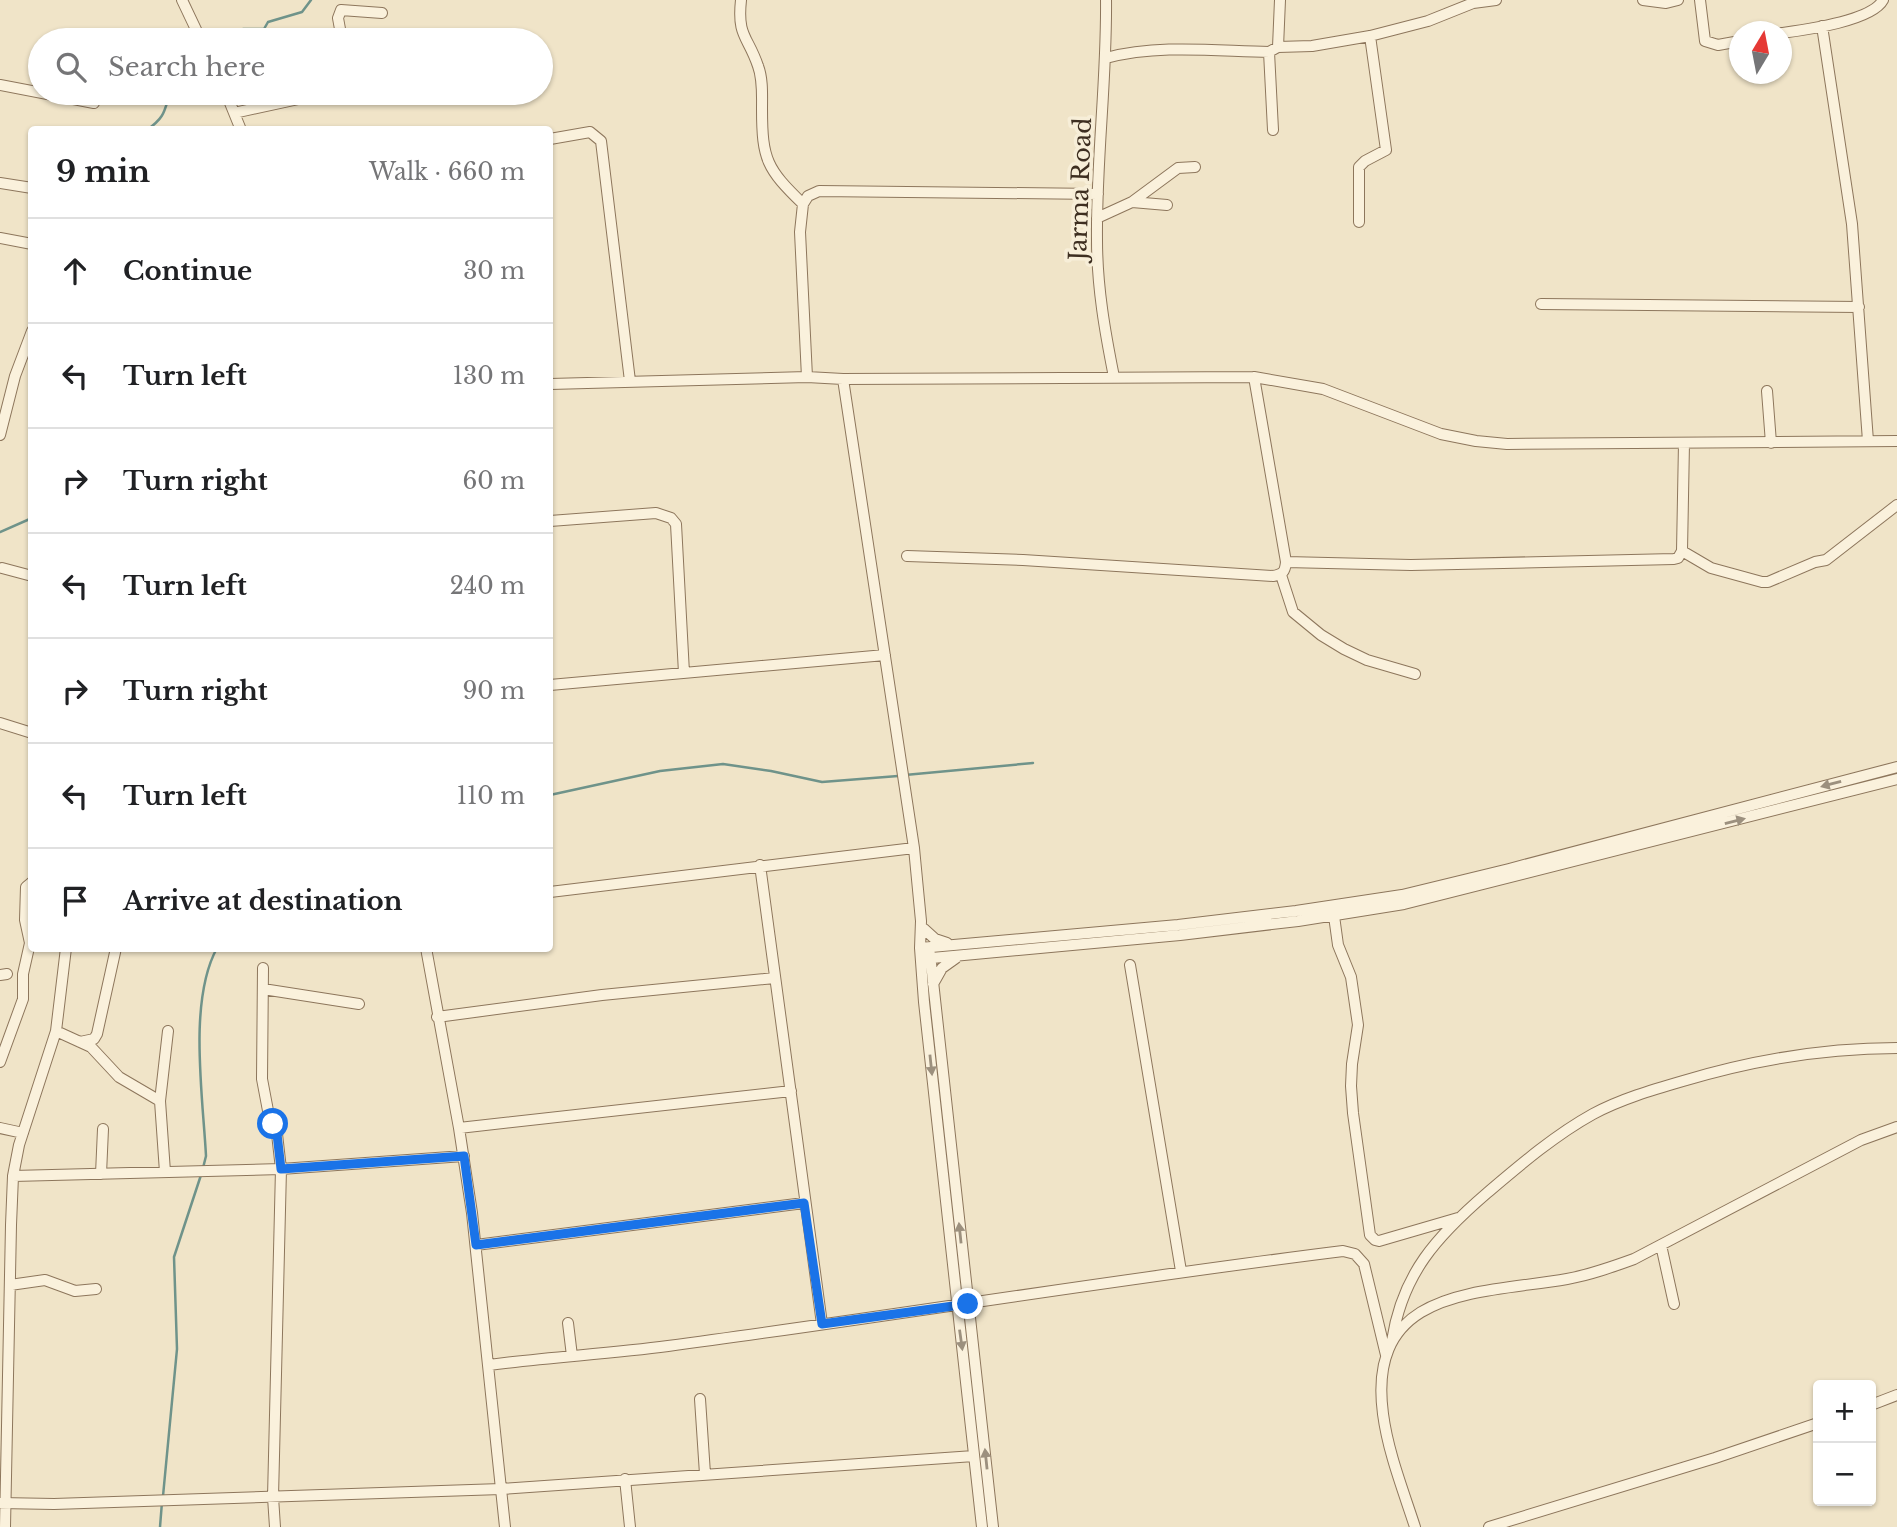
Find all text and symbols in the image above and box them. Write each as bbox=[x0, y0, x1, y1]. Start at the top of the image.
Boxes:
north arrow bbox=[1729, 21, 1792, 84]
search box bbox=[28, 28, 553, 105]
icon: search bbox=[52, 48, 90, 86]
text: Search here bbox=[108, 51, 265, 83]
street label: Jarma Road bbox=[1063, 117, 1097, 264]
text: 9 min bbox=[56, 153, 150, 190]
text: Walk · 660 m bbox=[369, 158, 525, 186]
icon: ahead bbox=[56, 252, 94, 290]
text: Continue bbox=[123, 255, 252, 287]
text: 30 m bbox=[463, 257, 525, 285]
icon: left bbox=[56, 357, 94, 395]
text: Turn left bbox=[123, 360, 247, 392]
text: 130 m bbox=[453, 362, 525, 390]
icon: right bbox=[56, 462, 94, 500]
text: Turn right bbox=[123, 465, 268, 497]
text: 60 m bbox=[463, 467, 525, 495]
icon: left bbox=[56, 567, 94, 605]
text: Turn left bbox=[123, 570, 247, 602]
text: 240 m bbox=[450, 572, 525, 600]
icon: right bbox=[56, 672, 94, 710]
text: Turn right bbox=[123, 675, 268, 707]
text: 90 m bbox=[463, 677, 525, 705]
icon: left bbox=[56, 777, 94, 815]
one-way arrow bbox=[1820, 779, 1842, 790]
text: Turn left bbox=[123, 780, 247, 812]
text: 110 m bbox=[457, 782, 525, 810]
one-way arrow bbox=[1724, 815, 1746, 826]
icon: arrive bbox=[56, 882, 94, 920]
text: Arrive at destination bbox=[123, 885, 403, 917]
one-way arrow bbox=[926, 1054, 937, 1076]
route start bbox=[257, 1108, 288, 1139]
one-way arrow bbox=[955, 1222, 966, 1244]
route end bbox=[952, 1288, 983, 1319]
one-way arrow bbox=[956, 1329, 967, 1351]
map controls bbox=[1813, 1380, 1876, 1506]
button: + bbox=[1813, 1380, 1876, 1443]
button: − bbox=[1813, 1443, 1876, 1506]
one-way arrow bbox=[980, 1448, 991, 1470]

